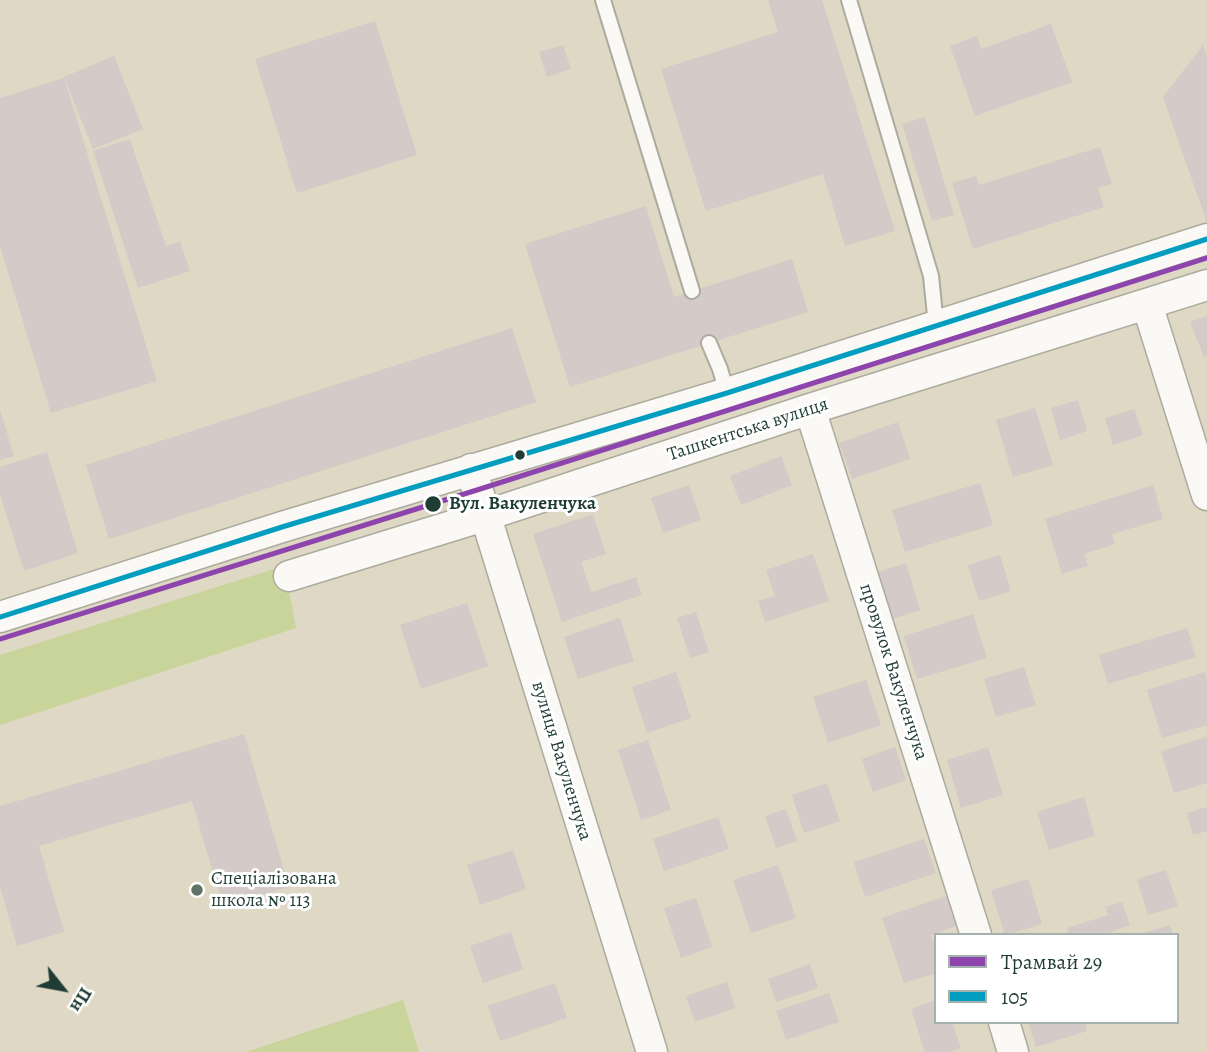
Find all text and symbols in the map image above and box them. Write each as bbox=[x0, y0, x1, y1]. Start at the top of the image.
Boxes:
street label: Ташкентська вулиця bbox=[665, 393, 831, 467]
unlabelled marker bbox=[513, 448, 527, 462]
place label: Вул. Вакуленчука bbox=[449, 493, 596, 515]
marker: Вул. Вакуленчука bbox=[423, 494, 443, 514]
street label: провулок Вакуленчука bbox=[854, 581, 932, 763]
street label: вулиця Вакуленчука bbox=[526, 679, 596, 843]
place label: Спеціалізована школа № 113 bbox=[211, 868, 337, 912]
marker: Спеціалізована школа № 113 bbox=[189, 882, 205, 898]
legend bbox=[934, 933, 1179, 1024]
text: Трамвай 29 bbox=[1001, 948, 1102, 976]
north arrow bbox=[28, 954, 98, 1024]
text: Пн bbox=[63, 982, 99, 1017]
text: 105 bbox=[1001, 983, 1028, 1011]

